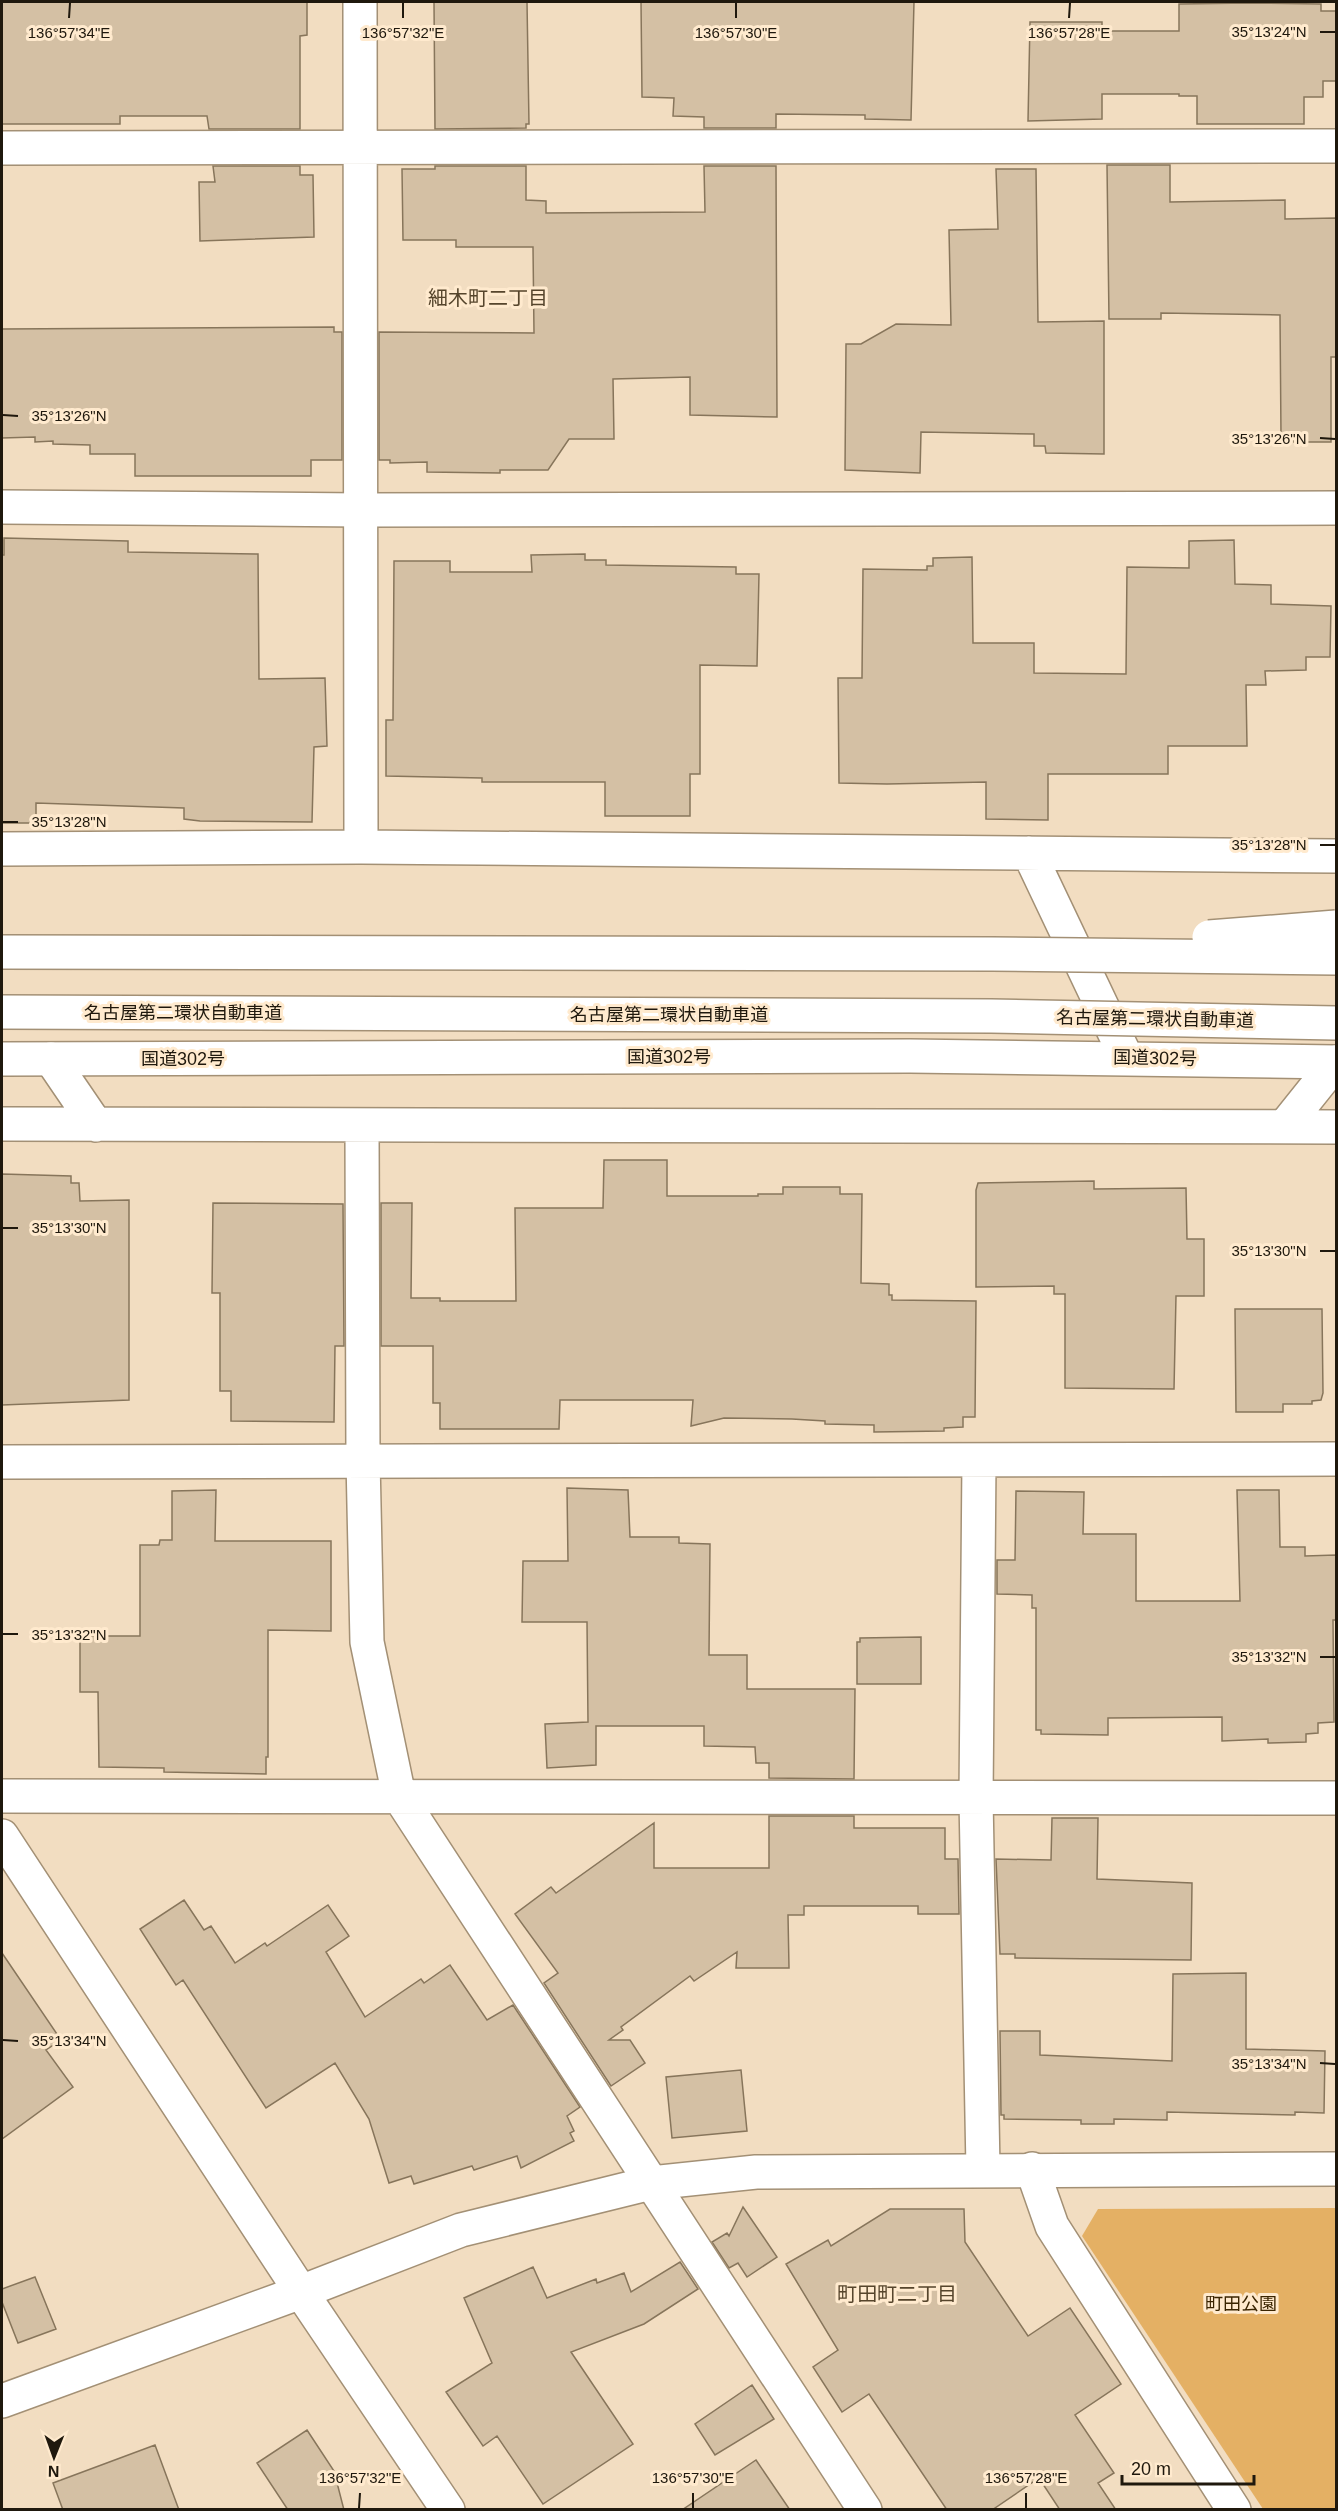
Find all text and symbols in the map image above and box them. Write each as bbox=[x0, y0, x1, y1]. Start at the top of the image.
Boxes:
text: 35°13'24"N bbox=[1231, 23, 1307, 40]
text: 136°57'34"E bbox=[28, 24, 110, 41]
text: 136°57'32"E bbox=[362, 24, 444, 41]
text: 136°57'30"E bbox=[695, 24, 777, 41]
text: 136°57'28"E bbox=[1028, 24, 1110, 41]
district label: 細木町二丁目 bbox=[428, 287, 548, 309]
text: 35°13'26"N bbox=[31, 407, 107, 424]
text: 35°13'26"N bbox=[1231, 430, 1307, 447]
text: 35°13'28"N bbox=[31, 813, 107, 830]
text: 35°13'28"N bbox=[1231, 836, 1307, 853]
street label: 名古屋第二環状自動車道 bbox=[84, 1003, 282, 1023]
street label: 名古屋第二環状自動車道 bbox=[570, 1005, 768, 1025]
street label: 名古屋第二環状自動車道 bbox=[1056, 1007, 1254, 1031]
street label: 国道302号 bbox=[627, 1047, 711, 1067]
street label: 国道302号 bbox=[1113, 1047, 1197, 1069]
street label: 国道302号 bbox=[141, 1049, 225, 1069]
text: 35°13'30"N bbox=[31, 1219, 107, 1236]
text: 35°13'30"N bbox=[1231, 1242, 1307, 1259]
text: 35°13'32"N bbox=[31, 1626, 107, 1643]
text: 35°13'32"N bbox=[1231, 1648, 1307, 1665]
text: 35°13'34"N bbox=[31, 2032, 107, 2049]
text: 35°13'34"N bbox=[1231, 2055, 1307, 2072]
district label: 町田町二丁目 bbox=[837, 2283, 957, 2305]
park label: 町田公園 bbox=[1205, 2294, 1277, 2314]
north arrow bbox=[24, 2427, 84, 2487]
scale bar bbox=[1122, 2448, 1254, 2486]
text: 20 m bbox=[1131, 2459, 1171, 2479]
text: N bbox=[48, 2463, 60, 2480]
text: 136°57'32"E bbox=[319, 2469, 401, 2486]
text: 136°57'30"E bbox=[652, 2469, 734, 2486]
text: 136°57'28"E bbox=[985, 2469, 1067, 2486]

